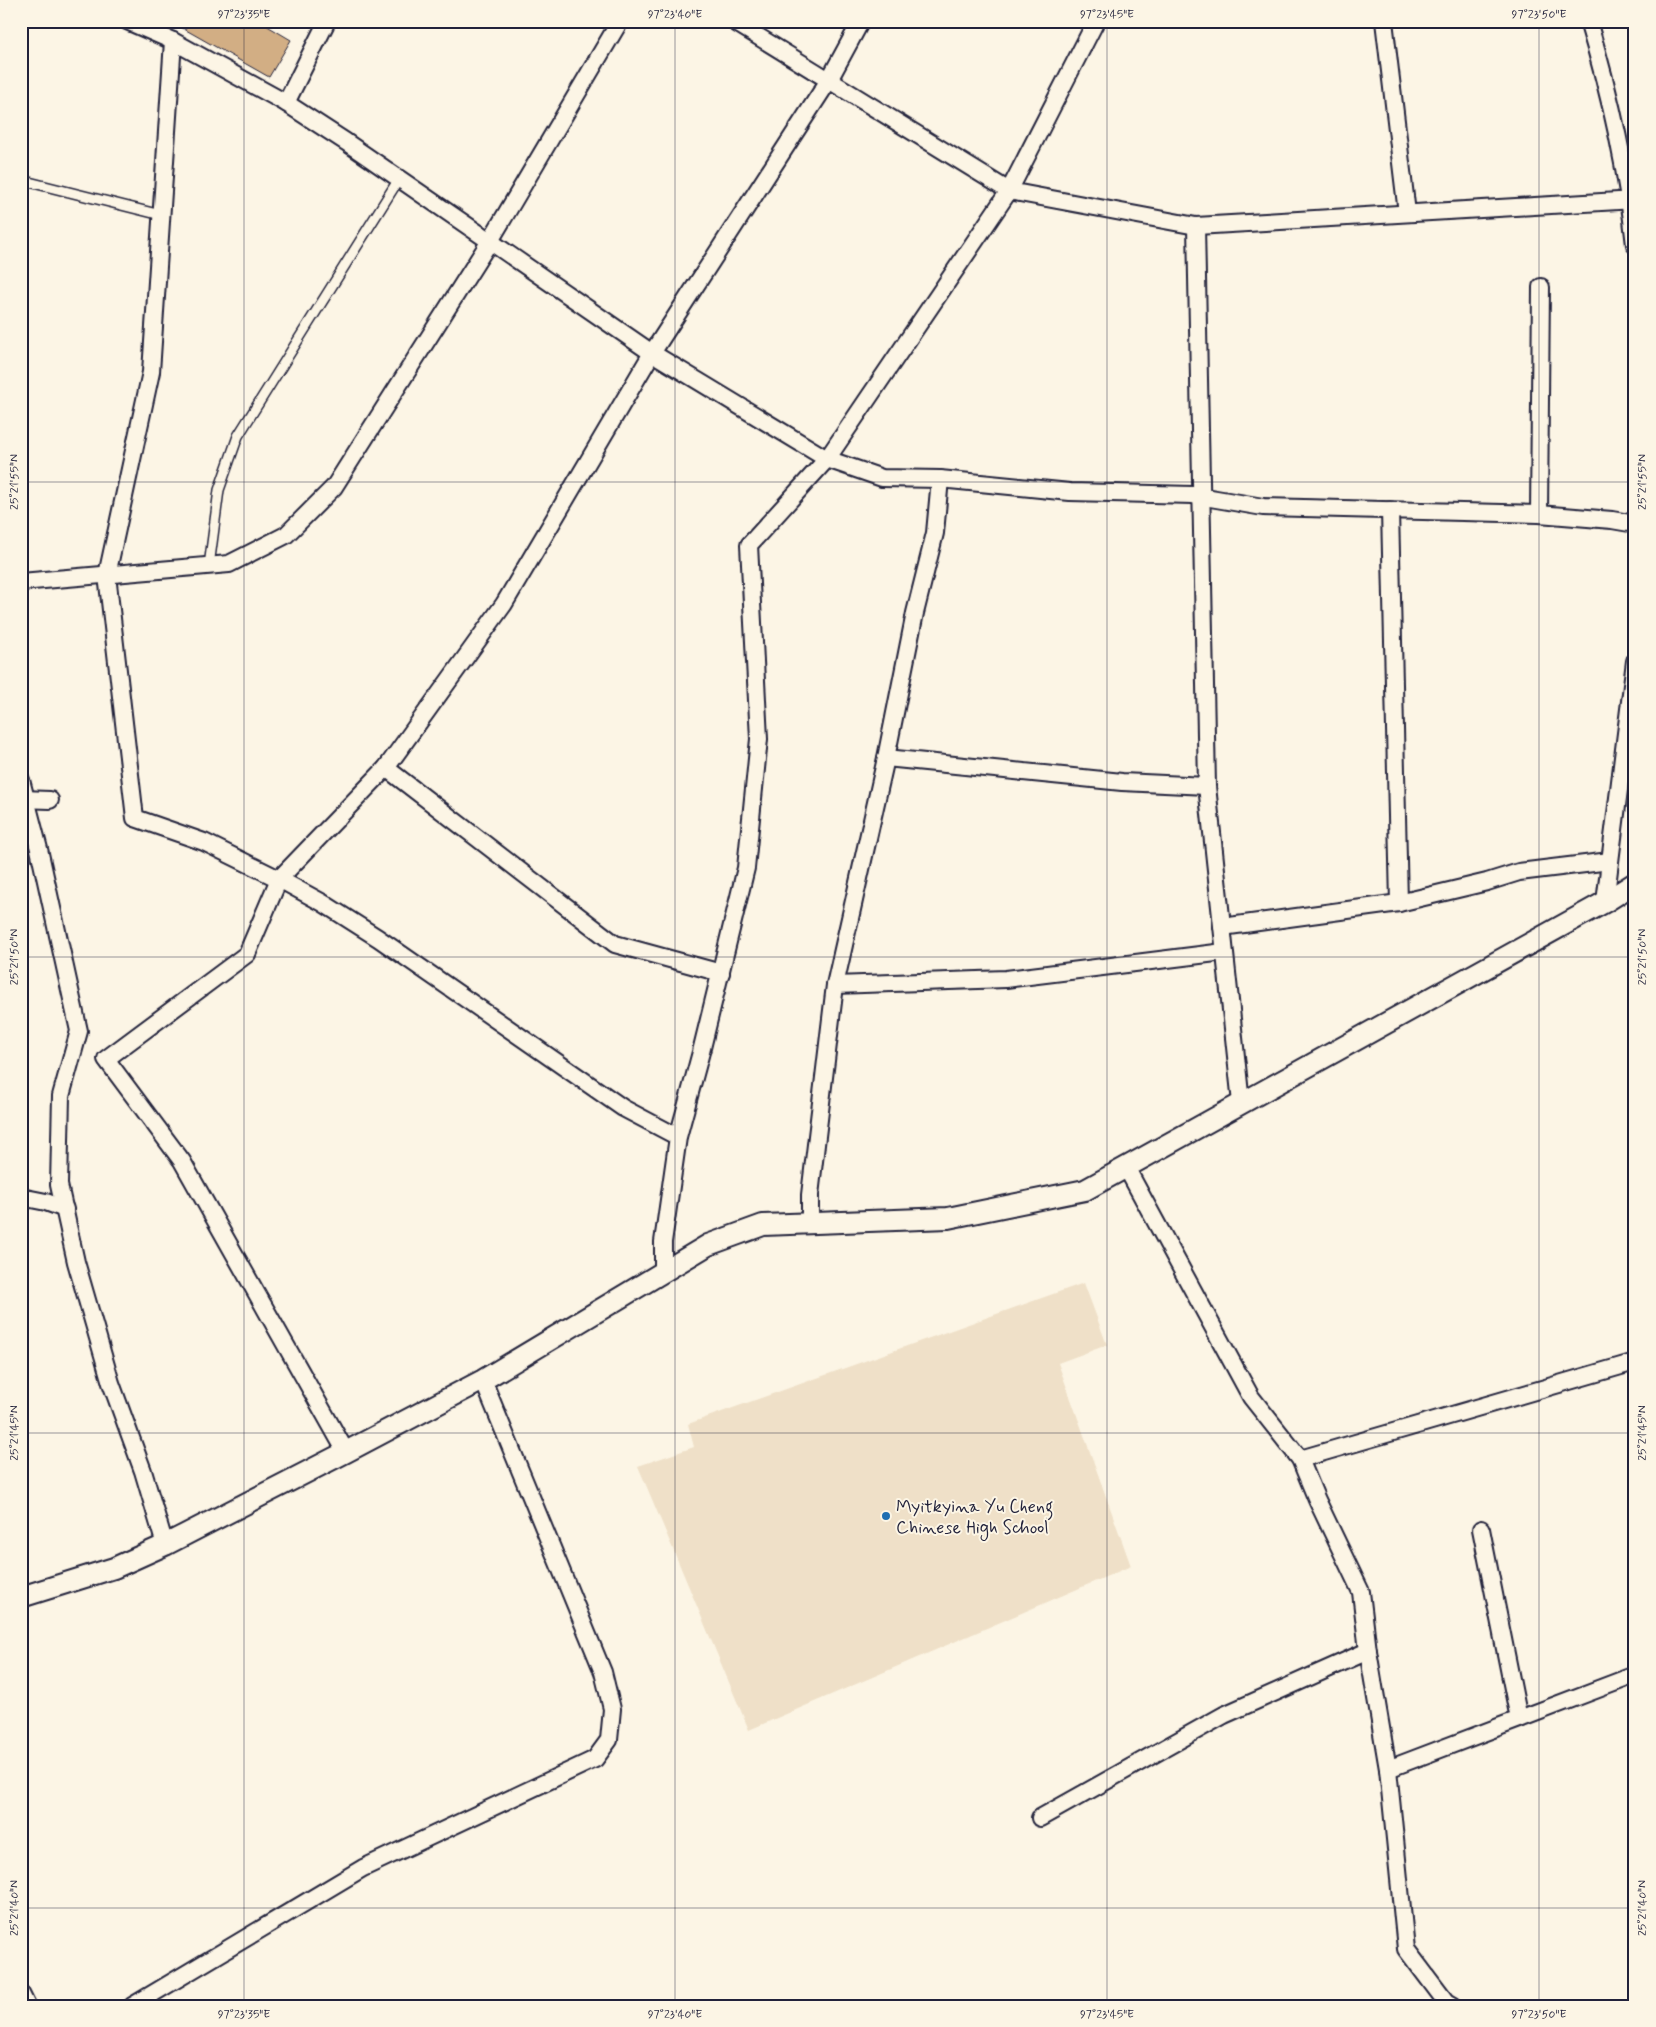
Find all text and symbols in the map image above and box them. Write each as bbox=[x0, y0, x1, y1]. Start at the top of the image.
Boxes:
text: 97°23'35"E bbox=[218, 7, 270, 23]
text: 97°23'40"E bbox=[648, 7, 702, 23]
text: 97°23'45"E bbox=[1080, 7, 1134, 23]
text: 97°23'50"E bbox=[1512, 7, 1566, 23]
text: 25°21'55"N bbox=[7, 454, 23, 510]
text: 25°21'55"N bbox=[1635, 454, 1651, 510]
text: 25°21'50"N bbox=[7, 929, 23, 985]
text: 25°21'50"N bbox=[1635, 929, 1651, 985]
text: 25°21'45"N bbox=[7, 1405, 23, 1461]
text: 25°21'45"N bbox=[1635, 1405, 1651, 1461]
place label: Myitkyina Yu Cheng Chinese High School bbox=[896, 1495, 1053, 1541]
marker: Myitkyina Yu Cheng Chinese High School bbox=[880, 1510, 892, 1522]
text: 25°21'40"N bbox=[7, 1880, 23, 1936]
text: 25°21'40"N bbox=[1635, 1880, 1651, 1936]
text: 97°23'35"E bbox=[218, 2007, 270, 2023]
text: 97°23'40"E bbox=[648, 2007, 702, 2023]
text: 97°23'45"E bbox=[1080, 2007, 1134, 2023]
text: 97°23'50"E bbox=[1512, 2007, 1566, 2023]

